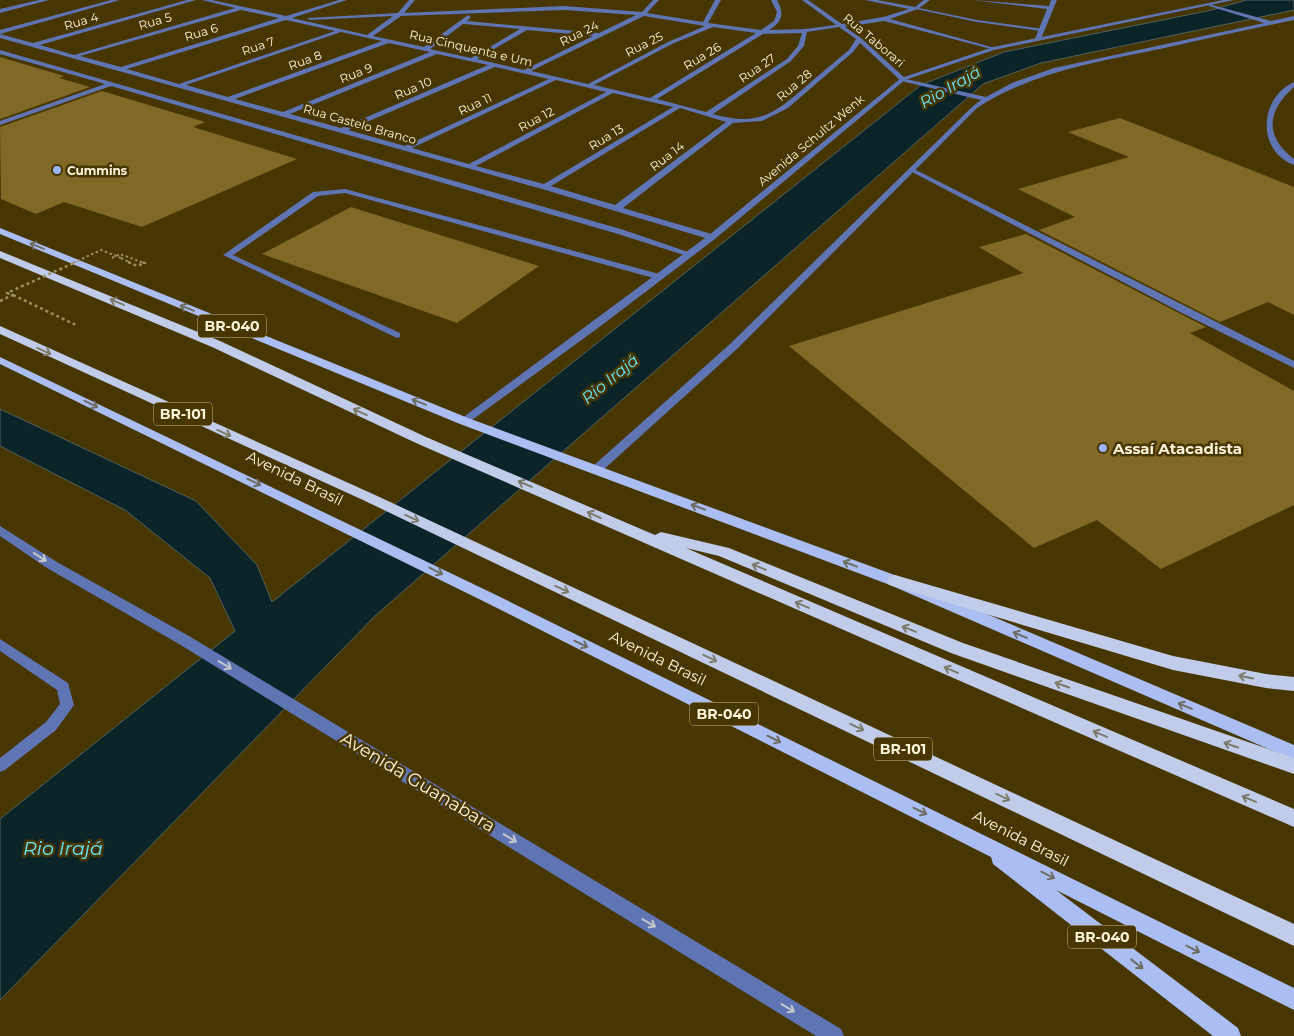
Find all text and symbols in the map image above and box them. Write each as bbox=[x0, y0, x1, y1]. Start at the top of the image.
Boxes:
street label: Rua 4 bbox=[62, 9, 100, 33]
street label: Rua 5 bbox=[137, 9, 173, 33]
street label: Rua Taborari bbox=[840, 10, 908, 70]
street label: Rua 24 bbox=[557, 17, 601, 49]
street label: Rua 6 bbox=[182, 20, 220, 44]
street label: Rua Cinquenta e Um bbox=[408, 27, 534, 69]
street label: Rua 25 bbox=[623, 28, 666, 60]
street label: Rua 7 bbox=[239, 33, 277, 59]
street label: Rua 26 bbox=[681, 39, 723, 73]
street label: Rua 8 bbox=[286, 47, 324, 73]
street label: Rua 27 bbox=[736, 50, 778, 86]
street label: Rua 9 bbox=[337, 60, 375, 86]
water label: Rio Irajá bbox=[916, 62, 984, 112]
street label: Rua 28 bbox=[773, 66, 815, 104]
street label: Rua 10 bbox=[392, 73, 434, 103]
street label: Rua 11 bbox=[456, 90, 494, 118]
street label: Avenida Schultz Wenk bbox=[755, 91, 868, 189]
street label: Rua Castelo Branco bbox=[302, 101, 418, 147]
street label: Rua 12 bbox=[516, 103, 557, 135]
street label: Rua 13 bbox=[586, 121, 626, 153]
street label: Rua 14 bbox=[647, 138, 687, 174]
place label: Cummins bbox=[67, 163, 128, 178]
marker: Cummins bbox=[51, 164, 63, 176]
one-way arrow bbox=[30, 241, 45, 250]
one-way arrow bbox=[109, 297, 124, 306]
one-way arrow bbox=[180, 302, 195, 312]
road number: BR-040 bbox=[198, 314, 266, 338]
one-way arrow bbox=[36, 347, 51, 356]
water label: Rio Irajá bbox=[578, 350, 642, 408]
one-way arrow bbox=[412, 397, 427, 407]
one-way arrow bbox=[83, 400, 98, 409]
road number: BR-101 bbox=[154, 402, 212, 426]
one-way arrow bbox=[353, 407, 368, 417]
one-way arrow bbox=[216, 428, 231, 438]
place label: Assaí Atacadista bbox=[1112, 439, 1242, 458]
marker: Assaí Atacadista bbox=[1097, 442, 1109, 454]
street label: Avenida Brasil bbox=[243, 446, 347, 510]
one-way arrow bbox=[246, 477, 261, 487]
one-way arrow bbox=[518, 479, 533, 489]
one-way arrow bbox=[690, 502, 706, 511]
one-way arrow bbox=[587, 510, 602, 519]
one-way arrow bbox=[404, 514, 419, 523]
one-way arrow bbox=[33, 552, 47, 562]
one-way arrow bbox=[842, 559, 858, 568]
one-way arrow bbox=[752, 562, 767, 571]
one-way arrow bbox=[428, 567, 443, 577]
one-way arrow bbox=[554, 585, 569, 594]
one-way arrow bbox=[795, 600, 810, 610]
one-way arrow bbox=[902, 623, 917, 633]
street label: Avenida Brasil bbox=[606, 626, 710, 690]
one-way arrow bbox=[1013, 629, 1028, 639]
one-way arrow bbox=[573, 640, 588, 649]
one-way arrow bbox=[702, 653, 717, 663]
one-way arrow bbox=[218, 661, 232, 671]
one-way arrow bbox=[944, 664, 959, 674]
one-way arrow bbox=[1238, 672, 1254, 681]
one-way arrow bbox=[1054, 680, 1070, 689]
one-way arrow bbox=[1178, 700, 1193, 710]
road number: BR-040 bbox=[690, 702, 758, 726]
one-way arrow bbox=[849, 723, 864, 732]
street label: Avenida Guanabara bbox=[337, 727, 499, 837]
one-way arrow bbox=[1093, 729, 1108, 739]
one-way arrow bbox=[766, 735, 781, 744]
road number: BR-101 bbox=[874, 738, 932, 761]
one-way arrow bbox=[1224, 740, 1240, 749]
one-way arrow bbox=[995, 793, 1010, 802]
one-way arrow bbox=[1242, 793, 1257, 803]
street label: Avenida Brasil bbox=[970, 806, 1072, 870]
one-way arrow bbox=[912, 807, 927, 816]
one-way arrow bbox=[503, 834, 517, 844]
water label: Rio Irajá bbox=[23, 837, 103, 860]
one-way arrow bbox=[1040, 871, 1055, 880]
one-way arrow bbox=[642, 918, 656, 928]
road number: BR-040 bbox=[1068, 926, 1136, 949]
one-way arrow bbox=[1186, 944, 1201, 954]
one-way arrow bbox=[1130, 958, 1143, 969]
one-way arrow bbox=[780, 1003, 794, 1013]

